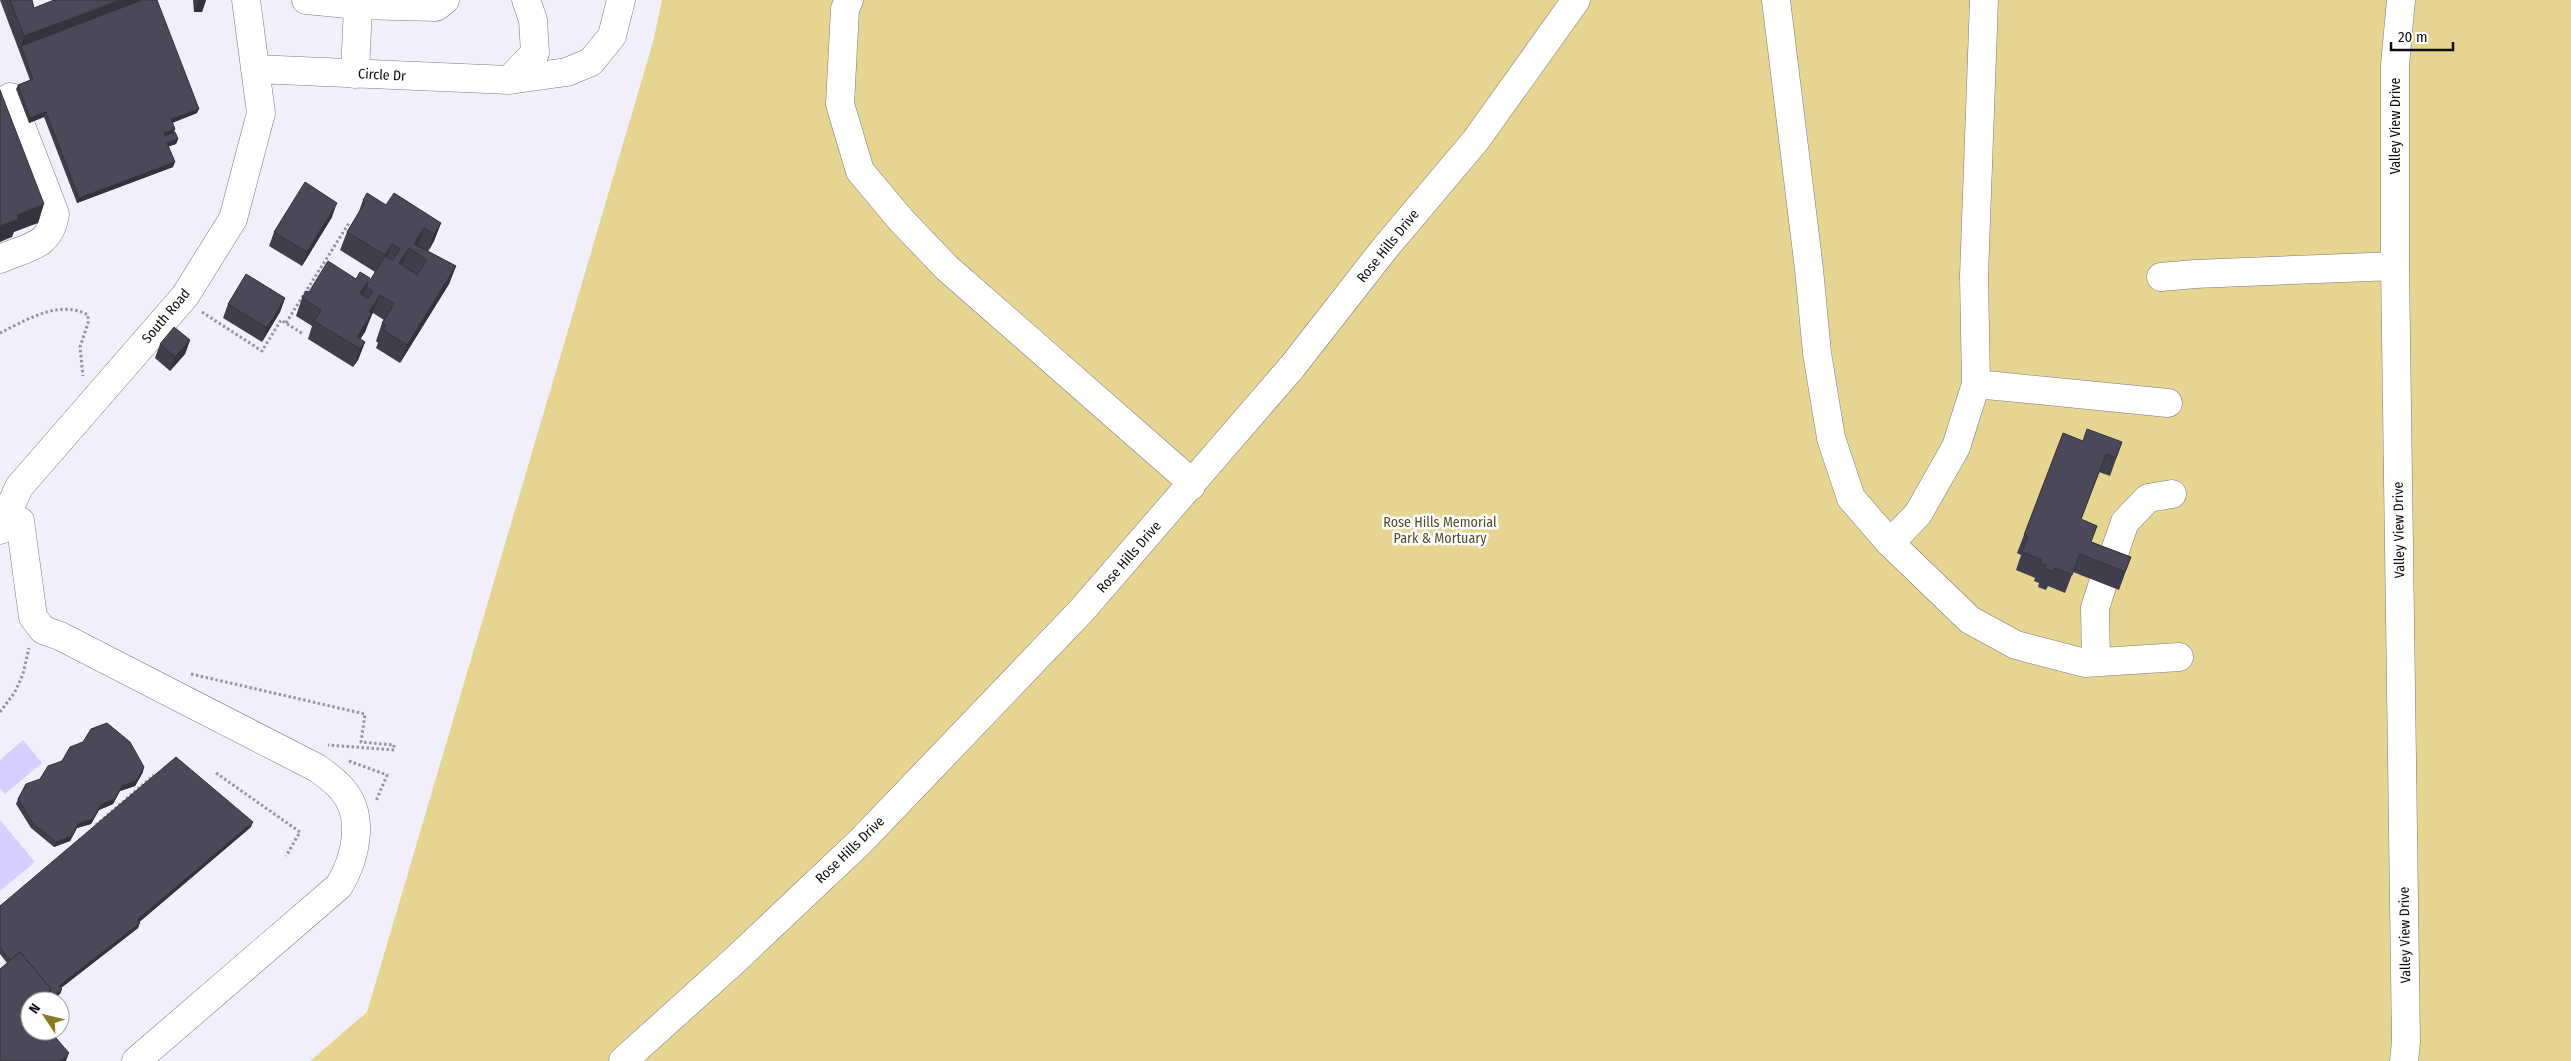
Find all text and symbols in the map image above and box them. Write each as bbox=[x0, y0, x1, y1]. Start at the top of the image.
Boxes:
scale bar bbox=[2391, 20, 2454, 52]
text: 20 m bbox=[2398, 28, 2428, 46]
street label: Circle Dr bbox=[358, 65, 407, 85]
street label: Valley View Drive bbox=[2387, 78, 2404, 174]
street label: Rose Hills Drive bbox=[1353, 206, 1423, 286]
street label: South Road bbox=[138, 285, 194, 347]
street label: Valley View Drive bbox=[2390, 481, 2408, 578]
park label: Rose Hills Memorial Park & Mortuary bbox=[1383, 514, 1497, 547]
street label: Rose Hills Drive bbox=[1093, 518, 1165, 596]
street label: Rose Hills Drive bbox=[812, 813, 888, 887]
street label: Valley View Drive bbox=[2396, 886, 2414, 983]
north arrow bbox=[20, 991, 70, 1041]
text: N bbox=[25, 1001, 44, 1017]

